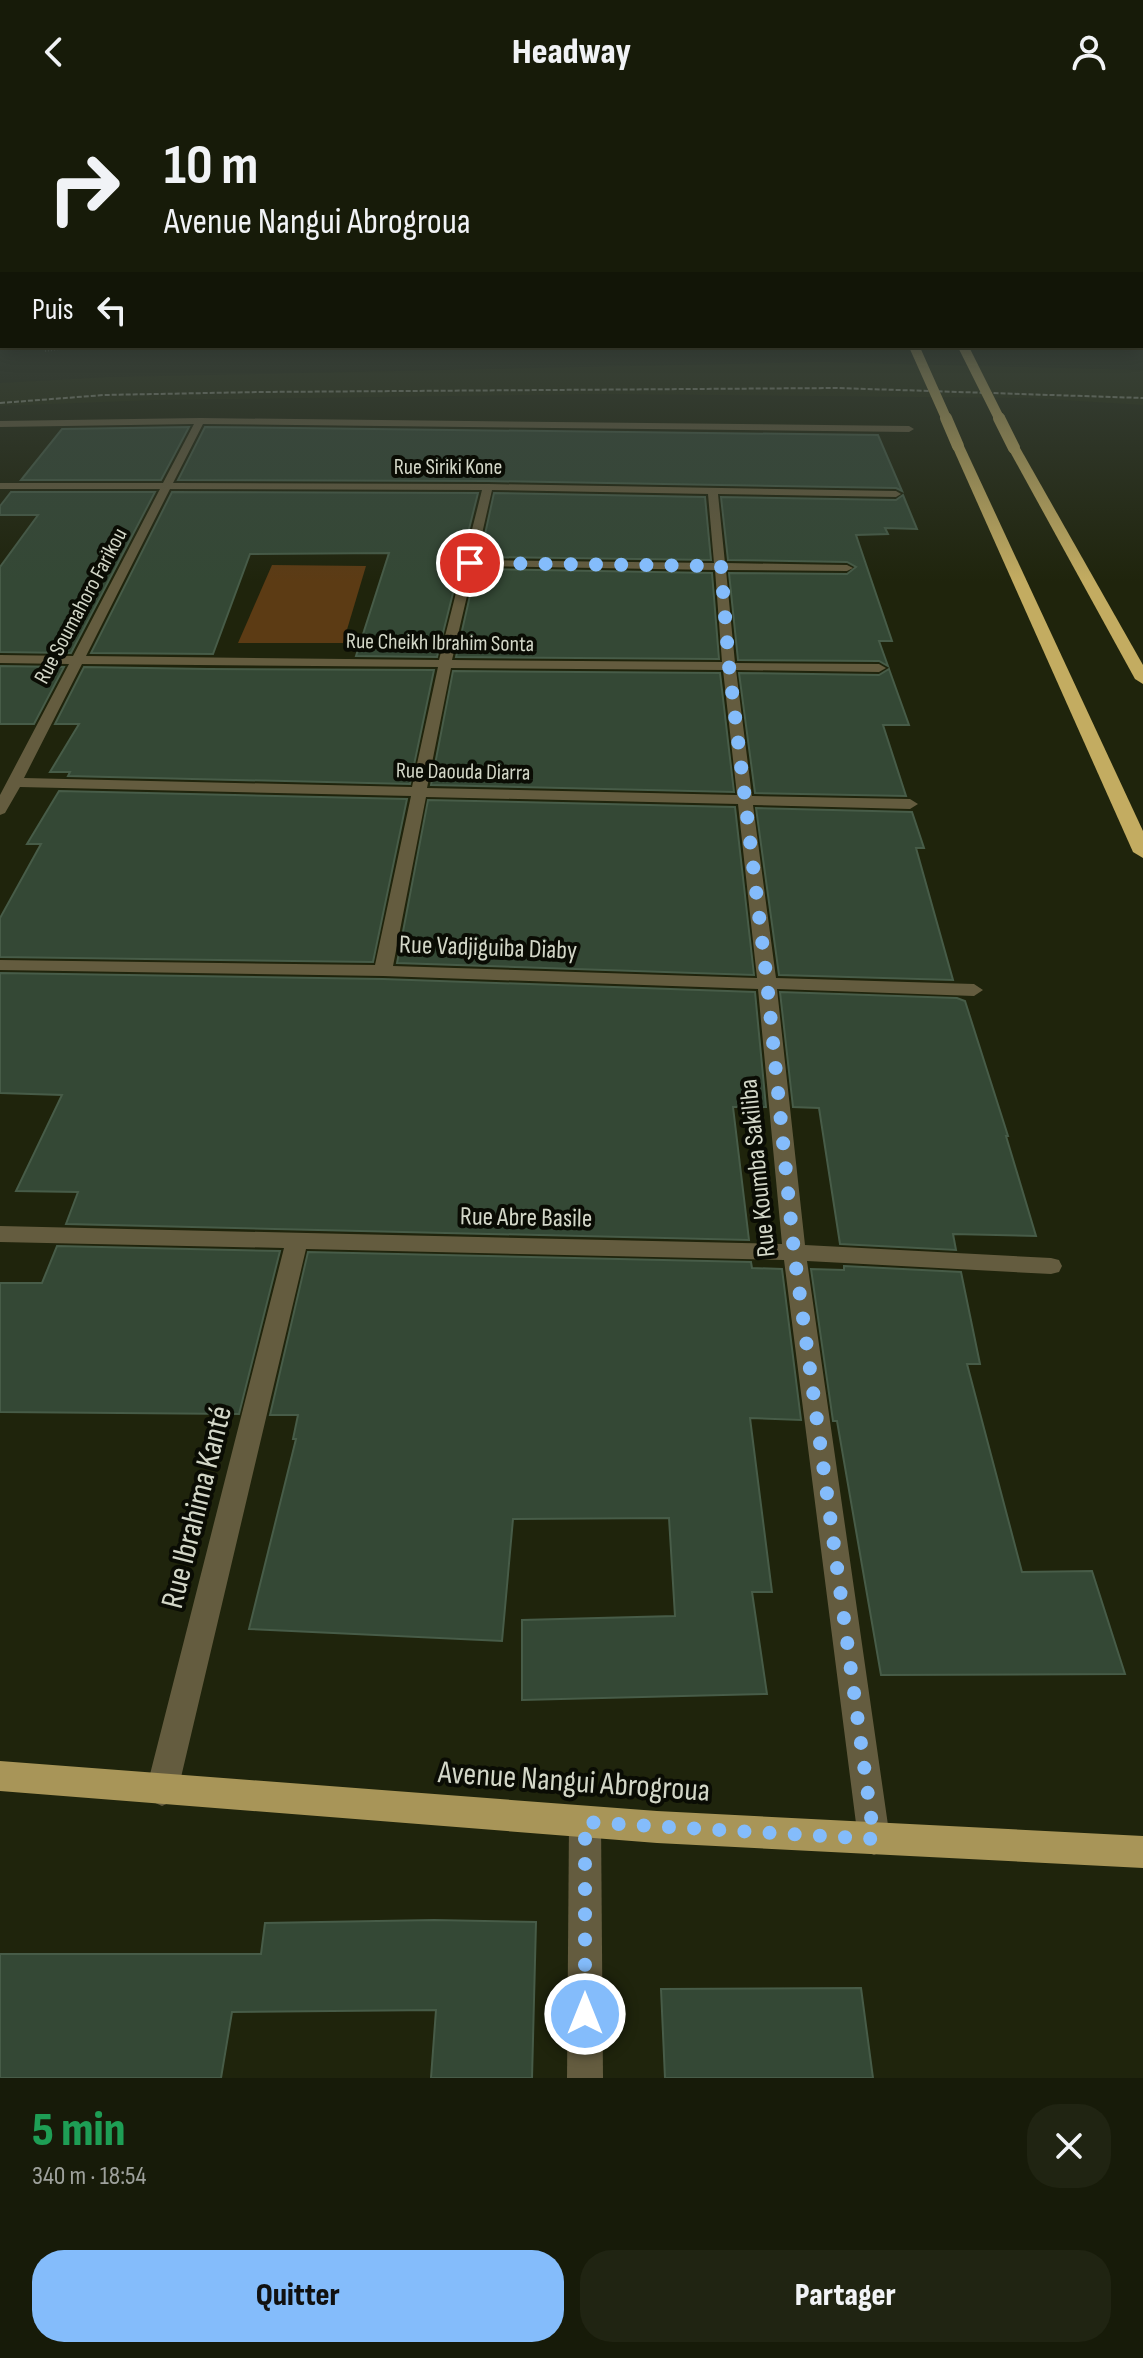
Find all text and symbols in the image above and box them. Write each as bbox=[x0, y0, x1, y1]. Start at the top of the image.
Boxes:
icon: back bbox=[32, 30, 76, 74]
icon: person bbox=[1067, 30, 1111, 74]
text: Headway bbox=[512, 31, 631, 74]
text: 10 m bbox=[164, 133, 258, 200]
icon: right bbox=[32, 136, 136, 240]
text: Avenue Nangui Abrogroua bbox=[164, 201, 471, 244]
icon: left bbox=[90, 288, 134, 332]
text: Puis bbox=[32, 292, 74, 328]
street label: Rue Siriki Kone bbox=[394, 454, 502, 481]
street label: Rue Soumahoro Farikou bbox=[29, 524, 133, 688]
pin bbox=[436, 529, 504, 597]
icon: arrive bbox=[448, 541, 492, 585]
street label: Rue Cheikh Ibrahim Sonta bbox=[346, 628, 534, 658]
street label: Rue Daouda Diarra bbox=[396, 757, 530, 787]
street label: Rue Vadjiguiba Diaby bbox=[399, 929, 577, 967]
street label: Rue Koumba Sakiliba bbox=[733, 1077, 783, 1259]
street label: Rue Abre Basile bbox=[459, 1201, 593, 1235]
street label: Rue Ibrahima Kanté bbox=[153, 1402, 241, 1612]
street label: Avenue Nangui Abrogroua bbox=[436, 1753, 711, 1811]
position arrow bbox=[543, 1972, 627, 2056]
text: 5 min bbox=[32, 2102, 125, 2159]
button: close bbox=[1027, 2104, 1111, 2188]
text: 340 m · 18:54 bbox=[32, 2161, 146, 2192]
button: Quitter bbox=[32, 2250, 564, 2342]
button: Partager bbox=[580, 2250, 1111, 2342]

